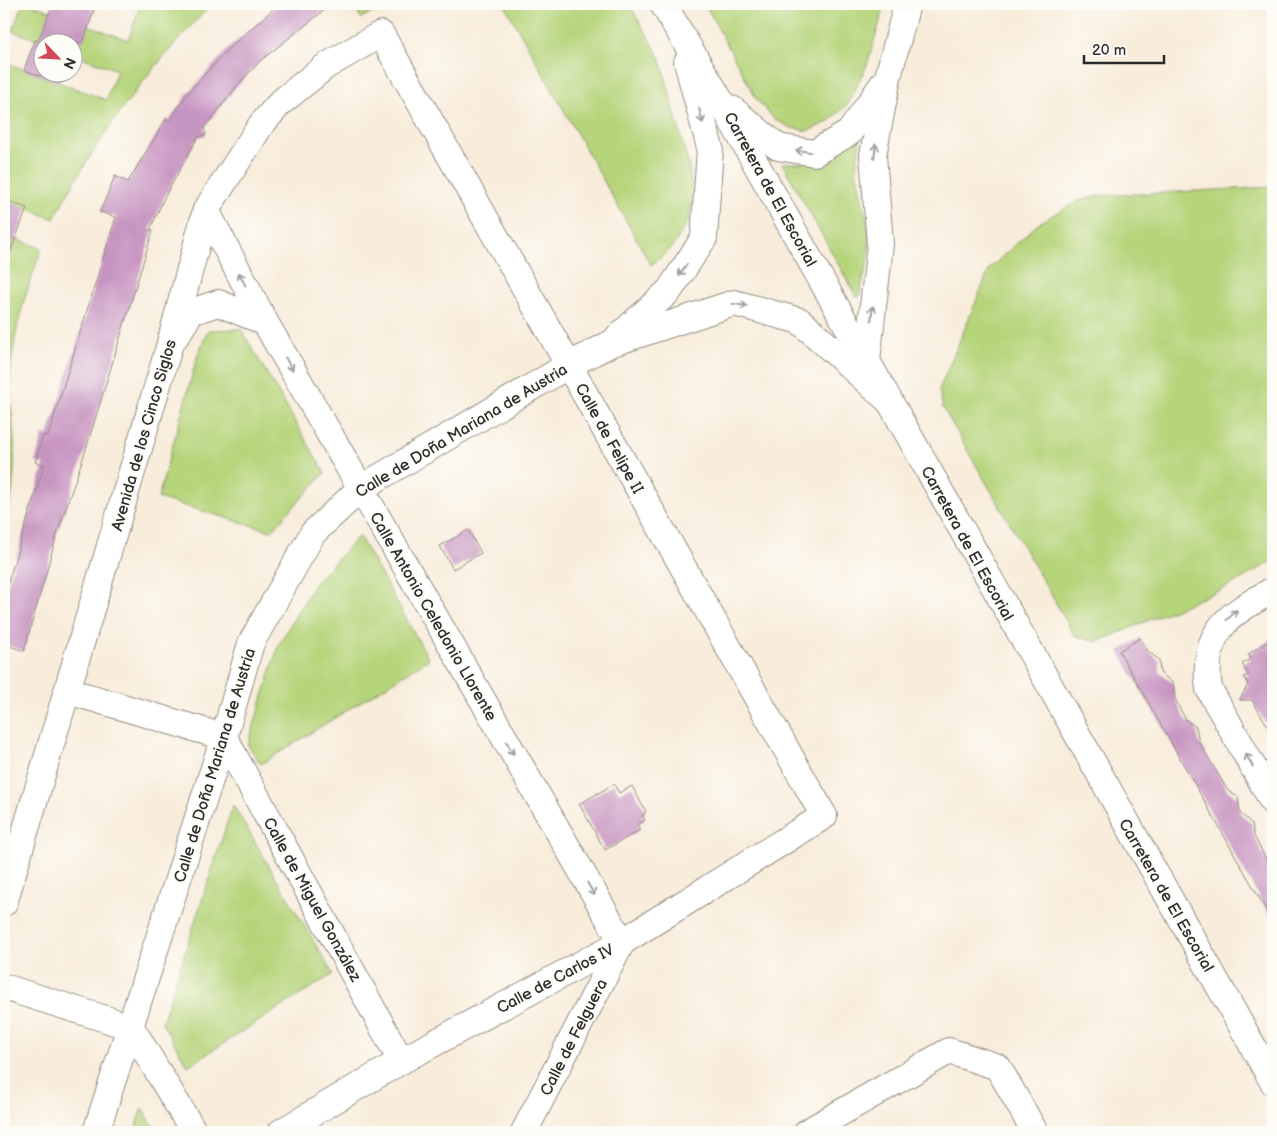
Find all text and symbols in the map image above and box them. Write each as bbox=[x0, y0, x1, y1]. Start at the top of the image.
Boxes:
north arrow bbox=[32, 32, 82, 82]
scale bar bbox=[1084, 32, 1164, 64]
text: 20 m bbox=[1092, 41, 1126, 60]
text: N bbox=[59, 55, 79, 72]
one-way arrow bbox=[697, 107, 707, 123]
street label: Carretera de El Escorial bbox=[719, 109, 820, 270]
one-way arrow bbox=[870, 143, 880, 159]
one-way arrow bbox=[796, 146, 812, 156]
one-way arrow bbox=[678, 263, 688, 277]
one-way arrow bbox=[237, 272, 246, 287]
one-way arrow bbox=[731, 300, 747, 310]
one-way arrow bbox=[867, 305, 877, 321]
street label: Avenida de los Cinco Siglos bbox=[108, 337, 181, 533]
one-way arrow bbox=[285, 357, 295, 371]
street label: Calle de Doña Mariana de Austria bbox=[352, 360, 571, 502]
street label: Calle de Felipe II bbox=[571, 380, 647, 497]
street label: Carretera de El Escorial bbox=[916, 463, 1017, 624]
street label: Calle Antonio Celedonio Llorente bbox=[365, 509, 501, 725]
one-way arrow bbox=[1226, 609, 1238, 621]
street label: Calle de Doña Mariana de Austria bbox=[171, 646, 260, 885]
one-way arrow bbox=[505, 740, 515, 755]
one-way arrow bbox=[1244, 752, 1254, 767]
street label: Calle de Miguel González bbox=[259, 814, 365, 985]
street label: Carretera de El Escorial bbox=[1114, 816, 1217, 976]
one-way arrow bbox=[586, 881, 596, 895]
street label: Calle de Carlos IV bbox=[494, 940, 618, 1018]
street label: Calle de Felguera bbox=[537, 976, 612, 1099]

